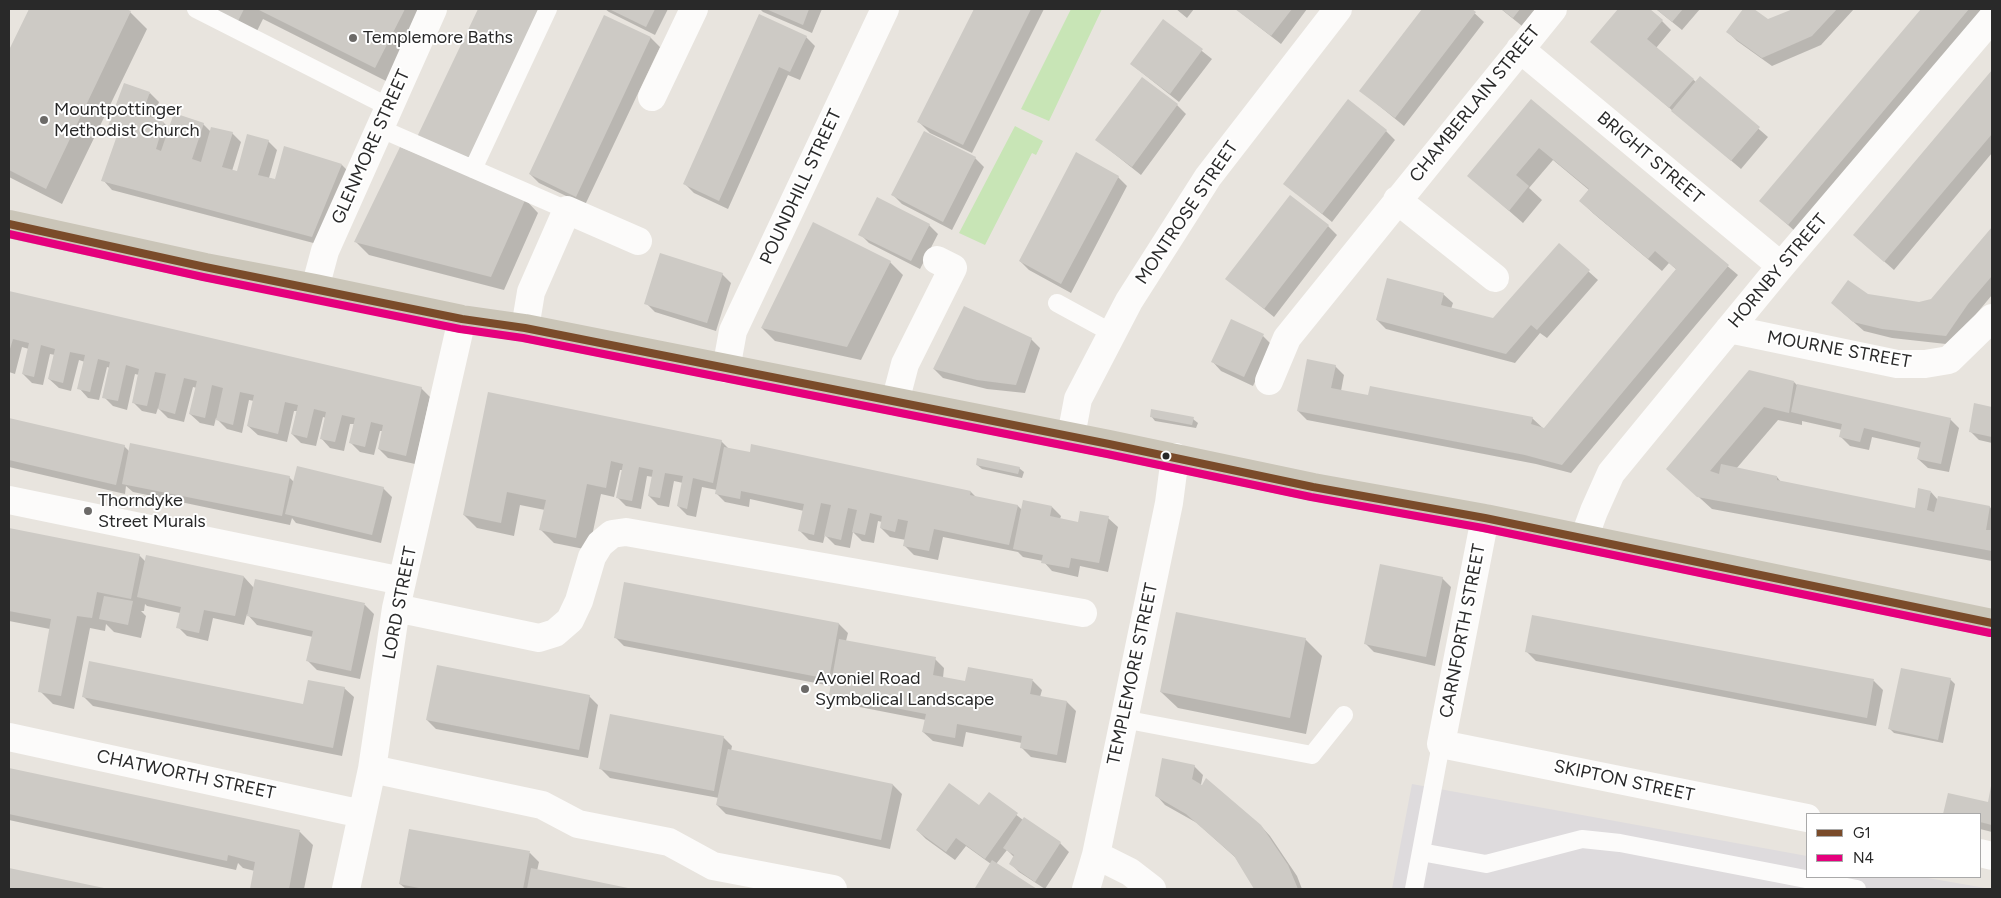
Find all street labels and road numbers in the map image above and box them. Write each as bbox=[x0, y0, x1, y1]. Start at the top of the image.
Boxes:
street label: CHAMBERLAIN STREET bbox=[1405, 21, 1545, 187]
street label: GLENMORE STREET bbox=[327, 66, 415, 228]
street label: POUNDHILL STREET bbox=[756, 106, 846, 268]
street label: BRIGHT STREET bbox=[1592, 107, 1708, 209]
street label: MONTROSE STREET bbox=[1131, 137, 1243, 289]
street label: HORNBY STREET bbox=[1724, 209, 1832, 333]
street label: MOURNE STREET bbox=[1765, 327, 1913, 373]
street label: CARNFORTH STREET bbox=[1436, 542, 1490, 720]
street label: LORD STREET bbox=[378, 545, 422, 661]
street label: TEMPLEMORE STREET bbox=[1103, 581, 1163, 767]
street label: CHATWORTH STREET bbox=[95, 745, 277, 805]
street label: SKIPTON STREET bbox=[1552, 756, 1696, 806]

